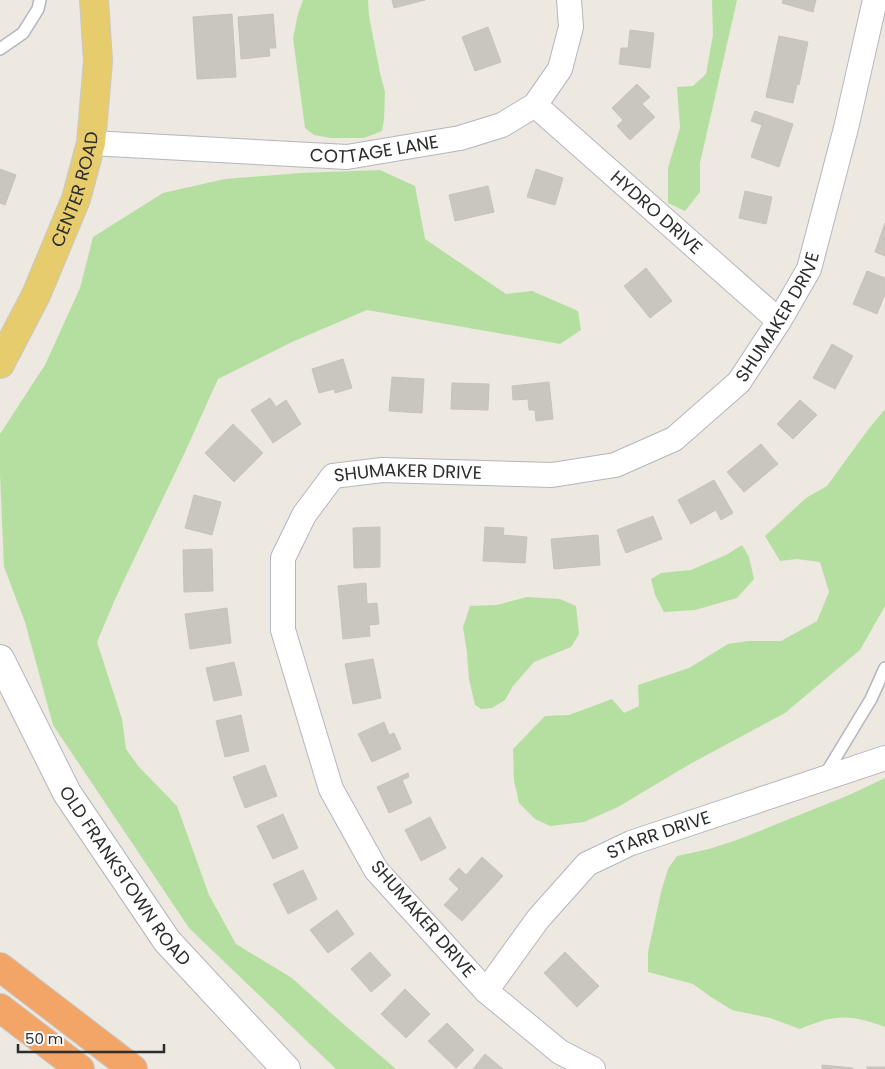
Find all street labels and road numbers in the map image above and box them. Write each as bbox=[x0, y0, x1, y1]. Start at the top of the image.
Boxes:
street label: COTTAGE LANE bbox=[309, 129, 440, 169]
street label: CENTER ROAD bbox=[44, 130, 104, 251]
street label: HYDRO DRIVE bbox=[605, 164, 708, 260]
street label: SHUMAKER DRIVE bbox=[729, 249, 825, 387]
street label: SHUMAKER DRIVE bbox=[333, 457, 482, 488]
street label: OLD FRANKSTOWN ROAD bbox=[54, 781, 197, 971]
street label: STARR DRIVE bbox=[602, 804, 714, 865]
street label: SHUMAKER DRIVE bbox=[365, 855, 481, 983]

